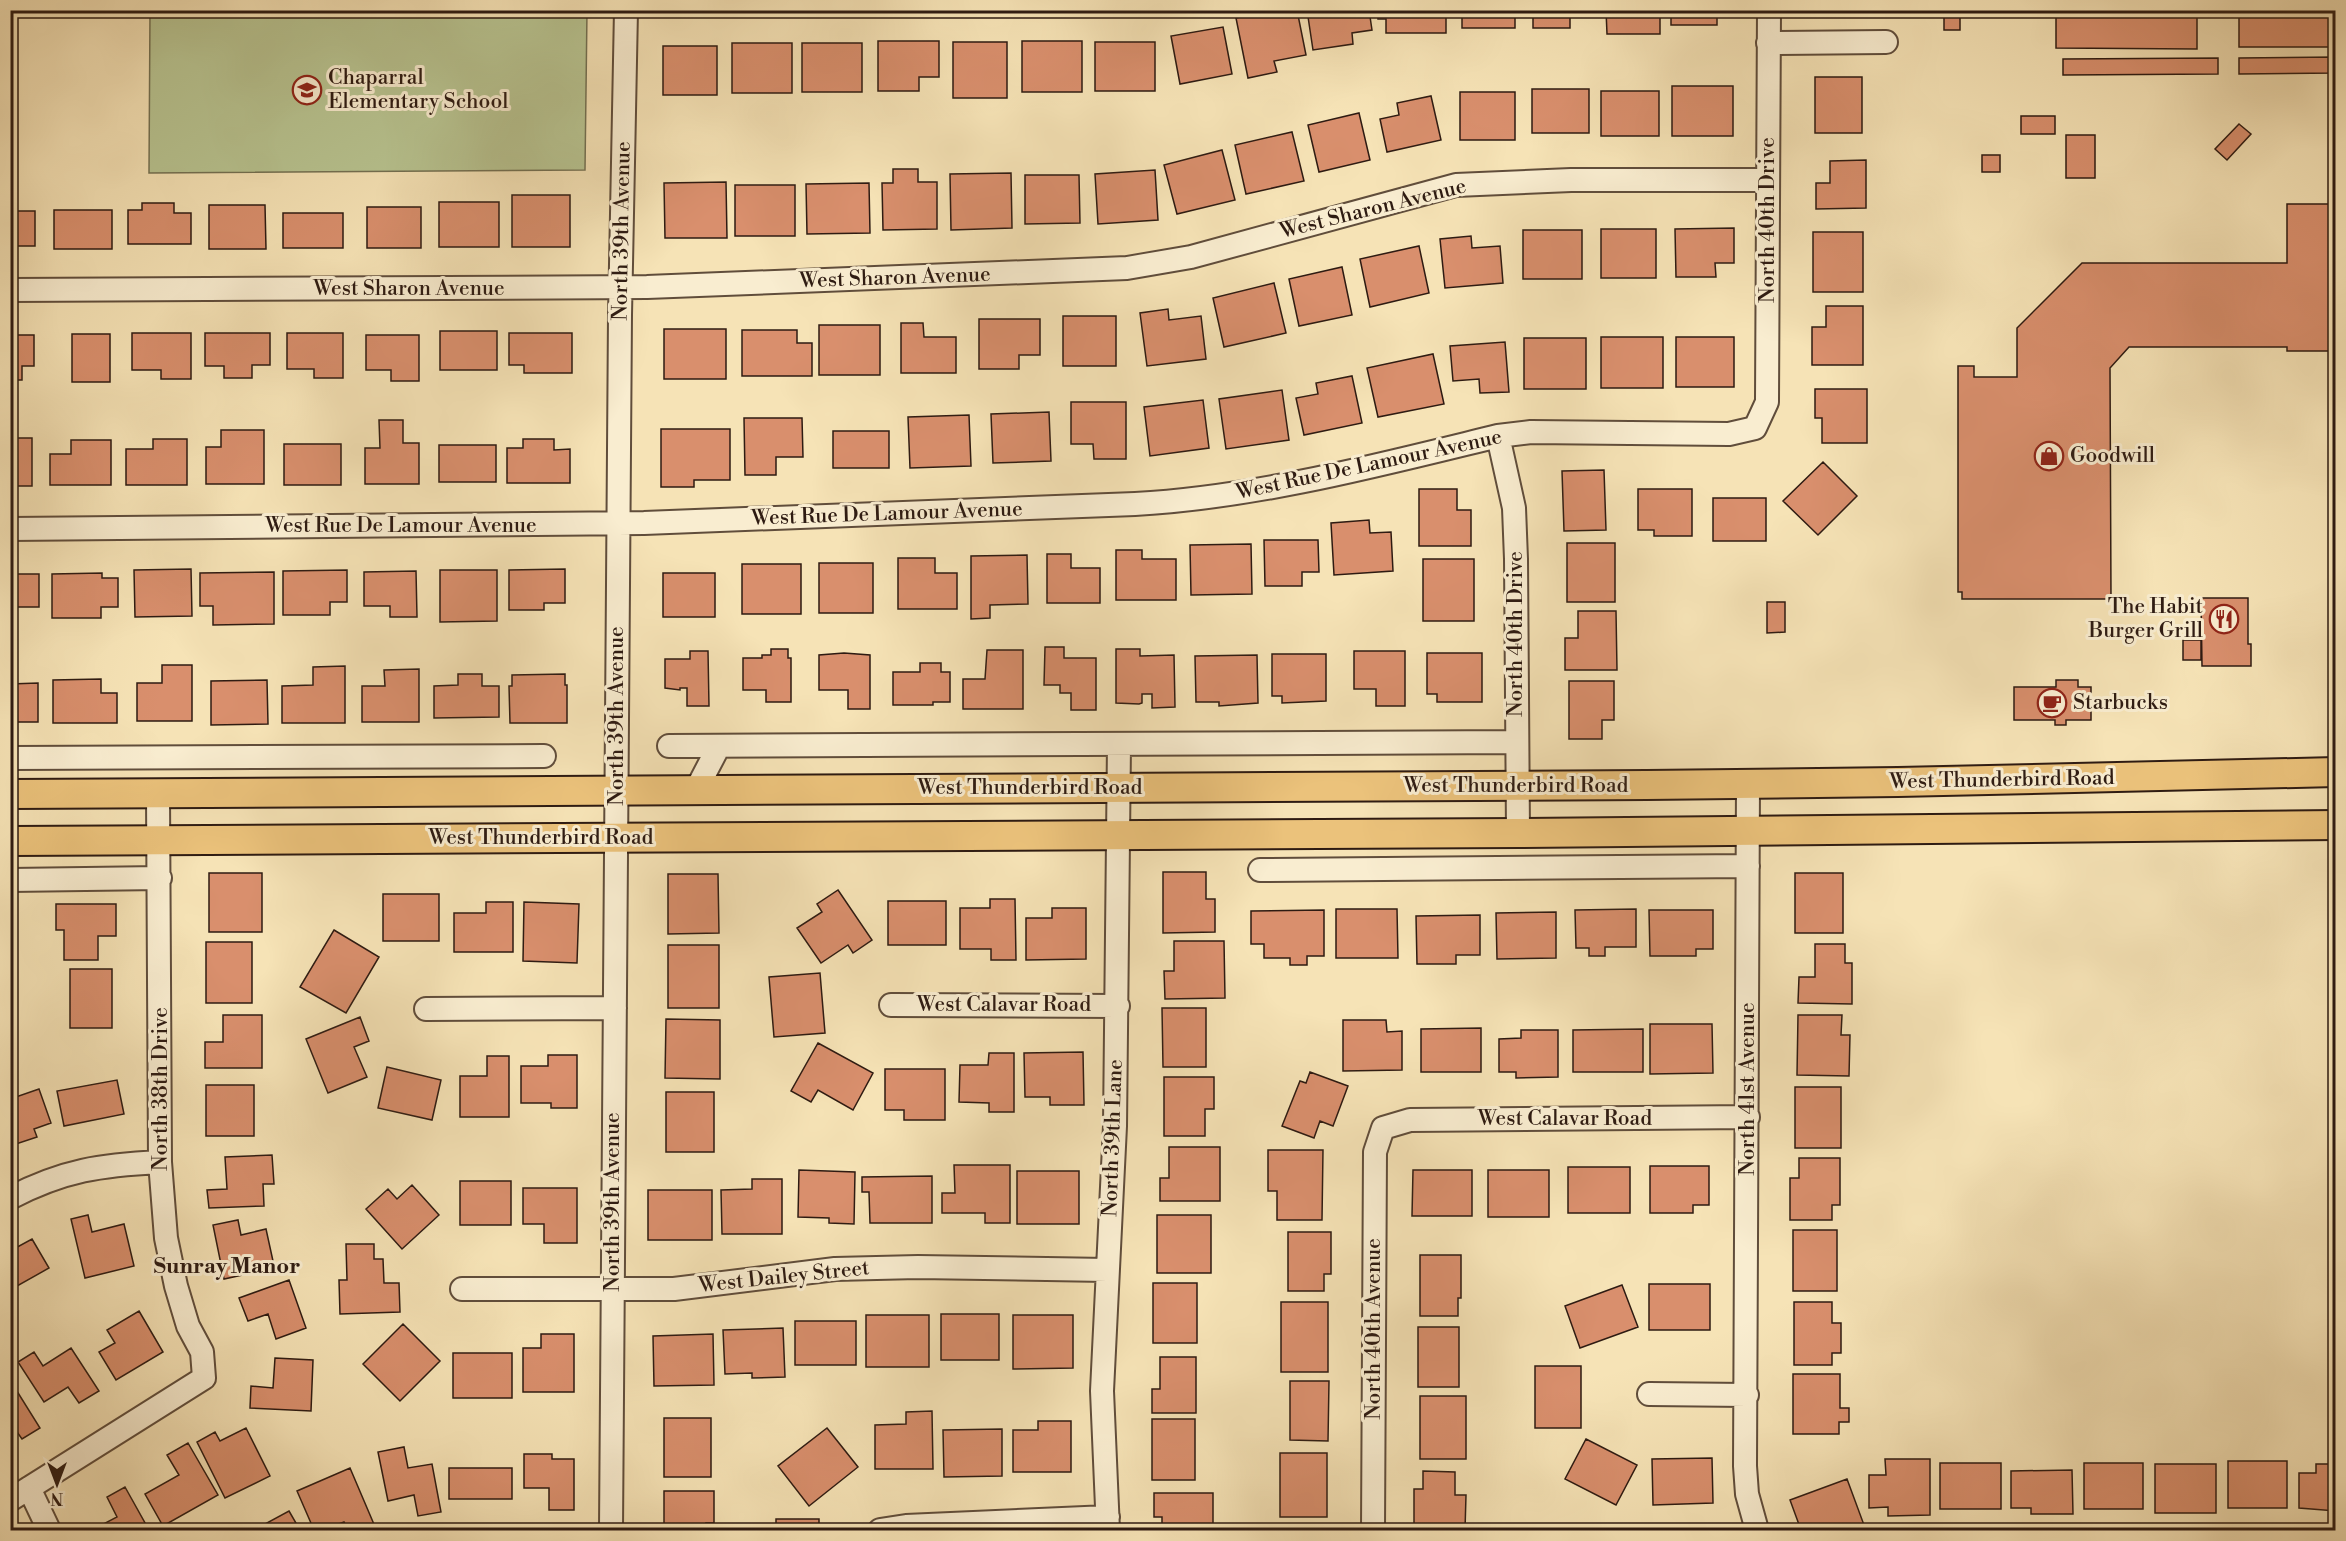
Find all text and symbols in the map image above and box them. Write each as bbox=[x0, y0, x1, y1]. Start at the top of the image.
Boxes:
place label: Chaparral Elementary School bbox=[328, 65, 508, 115]
school or university icon: Chaparral Elementary School bbox=[291, 74, 323, 106]
street label: North 40th Drive bbox=[1755, 137, 1781, 303]
street label: North 39th Avenue bbox=[607, 141, 637, 321]
street label: West Sharon Avenue bbox=[1276, 173, 1469, 245]
street label: West Sharon Avenue bbox=[798, 262, 991, 294]
street label: West Sharon Avenue bbox=[312, 276, 505, 302]
street label: West Rue De Lamour Avenue bbox=[1233, 424, 1504, 506]
shop icon: Goodwill bbox=[2033, 440, 2065, 472]
place label: Goodwill bbox=[2070, 443, 2155, 469]
street label: West Rue De Lamour Avenue bbox=[750, 496, 1023, 532]
street label: West Rue De Lamour Avenue bbox=[264, 513, 537, 539]
street label: North 40th Drive bbox=[1503, 551, 1529, 717]
place label: The Habit Burger Grill bbox=[2087, 594, 2204, 644]
restaurant icon: The Habit Burger Grill bbox=[2208, 603, 2240, 635]
street label: North 39th Avenue bbox=[604, 626, 630, 806]
cafe icon: Starbucks bbox=[2036, 687, 2068, 719]
place label: Starbucks bbox=[2073, 690, 2168, 716]
street label: West Thunderbird Road bbox=[1888, 765, 2115, 795]
street label: West Thunderbird Road bbox=[1402, 773, 1629, 799]
street label: West Thunderbird Road bbox=[916, 775, 1143, 801]
street label: West Thunderbird Road bbox=[427, 825, 654, 851]
street label: West Calavar Road bbox=[916, 992, 1091, 1018]
street label: North 41st Avenue bbox=[1735, 1002, 1761, 1176]
street label: North 38th Drive bbox=[148, 1007, 174, 1171]
street label: North 39th Lane bbox=[1097, 1059, 1129, 1217]
street label: West Calavar Road bbox=[1477, 1106, 1652, 1132]
street label: North 39th Avenue bbox=[600, 1112, 626, 1292]
street label: North 40th Avenue bbox=[1361, 1238, 1387, 1420]
district label: Sunray Manor bbox=[154, 1253, 300, 1280]
street label: West Dailey Street bbox=[696, 1255, 871, 1299]
north arrow bbox=[27, 1454, 87, 1514]
text: N bbox=[50, 1488, 63, 1508]

